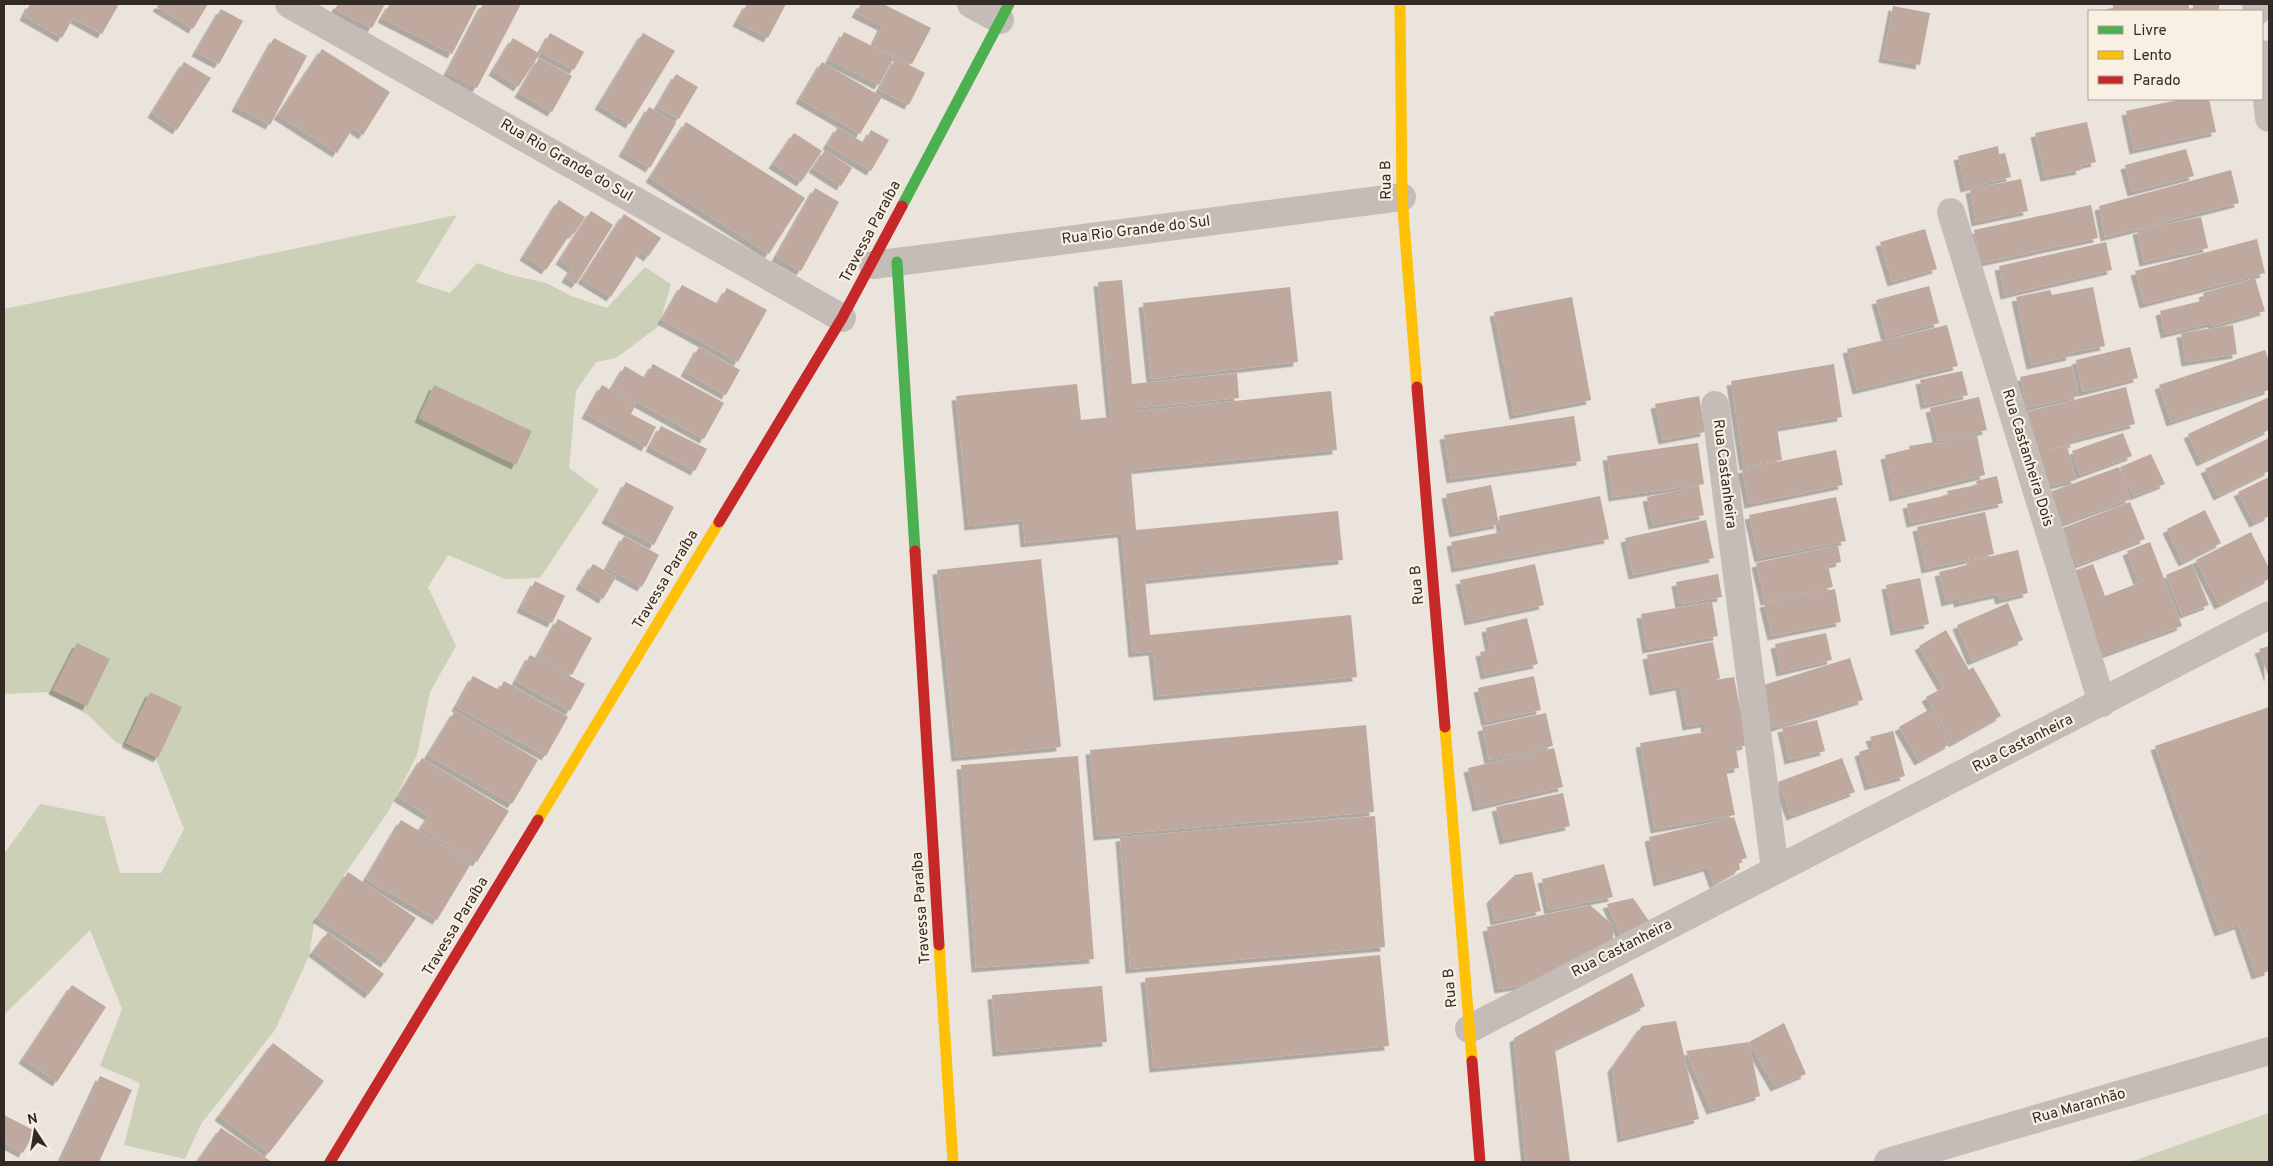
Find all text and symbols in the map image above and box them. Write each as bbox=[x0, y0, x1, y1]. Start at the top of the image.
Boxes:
legend bbox=[2088, 10, 2263, 100]
text: Livre bbox=[2133, 22, 2167, 41]
text: Lento bbox=[2133, 47, 2172, 66]
text: Parado bbox=[2133, 72, 2181, 91]
street label: Rua Rio Grande do Sul bbox=[496, 115, 636, 207]
street label: Rua B bbox=[1377, 160, 1397, 200]
street label: Travessa Paraíba bbox=[836, 178, 906, 286]
street label: Rua Rio Grande do Sul bbox=[1061, 212, 1211, 250]
street label: Rua Castanheira Dois bbox=[1997, 387, 2057, 529]
street label: Rua Castanheira bbox=[1708, 418, 1740, 530]
street label: Travessa Paraíba bbox=[629, 527, 703, 633]
street label: Rua B bbox=[1407, 564, 1429, 606]
street label: Rua Castanheira bbox=[1970, 711, 2076, 777]
street label: Travessa Paraíba bbox=[909, 851, 935, 965]
street label: Travessa Paraíba bbox=[419, 874, 493, 980]
street label: Rua Castanheira bbox=[1569, 916, 1675, 982]
street label: Rua B bbox=[1440, 967, 1462, 1009]
street label: Rua Maranhão bbox=[2030, 1085, 2128, 1129]
north arrow bbox=[10, 1106, 60, 1156]
text: N bbox=[26, 1110, 39, 1129]

